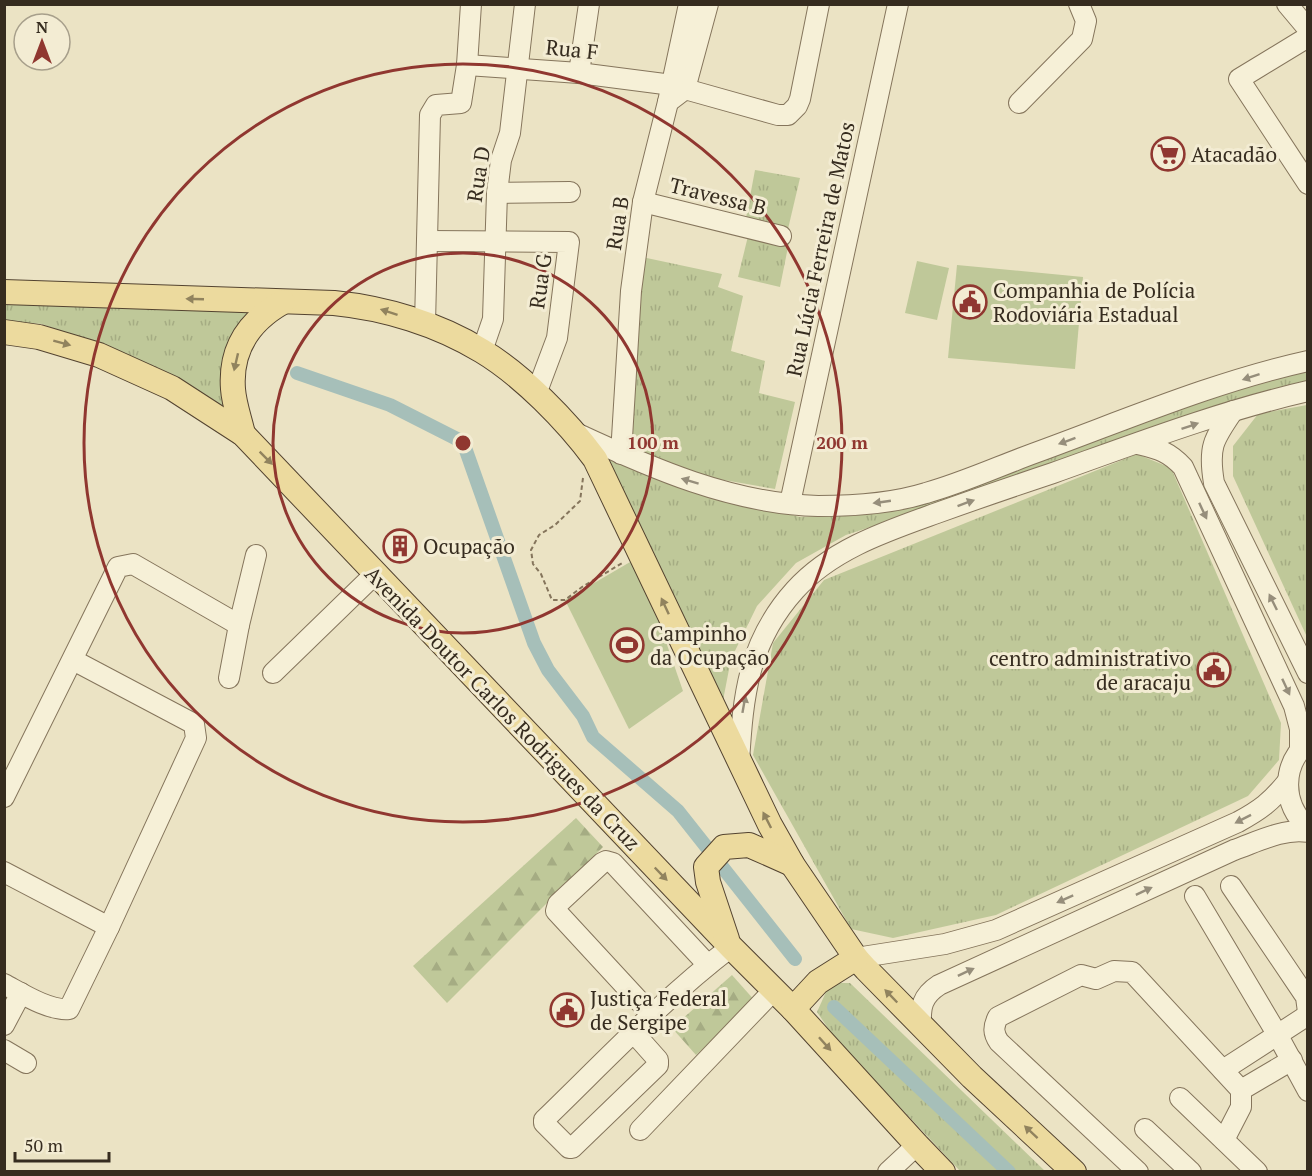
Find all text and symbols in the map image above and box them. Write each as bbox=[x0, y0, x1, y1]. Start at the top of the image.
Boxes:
north arrow bbox=[12, 12, 72, 72]
text: N bbox=[36, 16, 48, 38]
street label: Rua F bbox=[544, 32, 600, 66]
street label: Rua Lúcia Ferreira de Matos bbox=[779, 119, 861, 379]
supermarket icon: Atacadão bbox=[1150, 136, 1186, 172]
place label: Atacadão bbox=[1191, 140, 1277, 168]
street label: Rua D bbox=[460, 144, 496, 204]
street label: Travessa B bbox=[667, 170, 769, 222]
street label: Rua B bbox=[599, 194, 635, 252]
street label: Rua G bbox=[522, 251, 558, 310]
place label: Companhia de Polícia Rodoviária Estadual bbox=[993, 276, 1196, 328]
public building icon: Companhia de Polícia Rodoviária Estadual bbox=[952, 284, 988, 320]
one-way arrow bbox=[185, 294, 204, 303]
one-way arrow bbox=[380, 307, 398, 316]
one-way arrow bbox=[53, 339, 71, 348]
one-way arrow bbox=[230, 352, 240, 371]
one-way arrow bbox=[1242, 373, 1260, 382]
one-way arrow bbox=[1181, 421, 1199, 430]
text: 100 m bbox=[627, 430, 679, 454]
text: 200 m bbox=[816, 430, 868, 454]
centre of rings bbox=[453, 433, 473, 453]
one-way arrow bbox=[1058, 437, 1076, 447]
one-way arrow bbox=[259, 450, 273, 464]
one-way arrow bbox=[681, 476, 699, 485]
one-way arrow bbox=[957, 497, 975, 507]
one-way arrow bbox=[873, 498, 892, 507]
one-way arrow bbox=[1198, 502, 1207, 519]
building icon: Ocupação bbox=[382, 528, 418, 564]
place label: Ocupação bbox=[423, 532, 515, 560]
street label: Avenida Doutor Carlos Rodrigues da Cruz bbox=[359, 560, 647, 856]
one-way arrow bbox=[1268, 593, 1277, 610]
one-way arrow bbox=[660, 598, 669, 615]
place label: Campinho da Ocupação bbox=[650, 619, 769, 671]
sports icon: Campinho da Ocupação bbox=[609, 627, 645, 663]
place label: centro administrativo de aracaju bbox=[989, 644, 1191, 696]
public building icon: centro administrativo de aracaju bbox=[1196, 652, 1232, 688]
one-way arrow bbox=[1281, 679, 1290, 696]
one-way arrow bbox=[740, 694, 749, 713]
one-way arrow bbox=[763, 811, 772, 828]
one-way arrow bbox=[1234, 814, 1251, 824]
one-way arrow bbox=[653, 866, 667, 880]
one-way arrow bbox=[1135, 887, 1152, 896]
one-way arrow bbox=[1055, 894, 1073, 904]
one-way arrow bbox=[958, 968, 975, 977]
place label: Justiça Federal de Sergipe bbox=[590, 984, 727, 1036]
one-way arrow bbox=[885, 989, 899, 1003]
public building icon: Justiça Federal de Sergipe bbox=[549, 992, 585, 1028]
one-way arrow bbox=[818, 1036, 831, 1051]
scale bar bbox=[15, 1125, 110, 1163]
one-way arrow bbox=[1024, 1126, 1039, 1139]
text: 50 m bbox=[24, 1133, 64, 1157]

